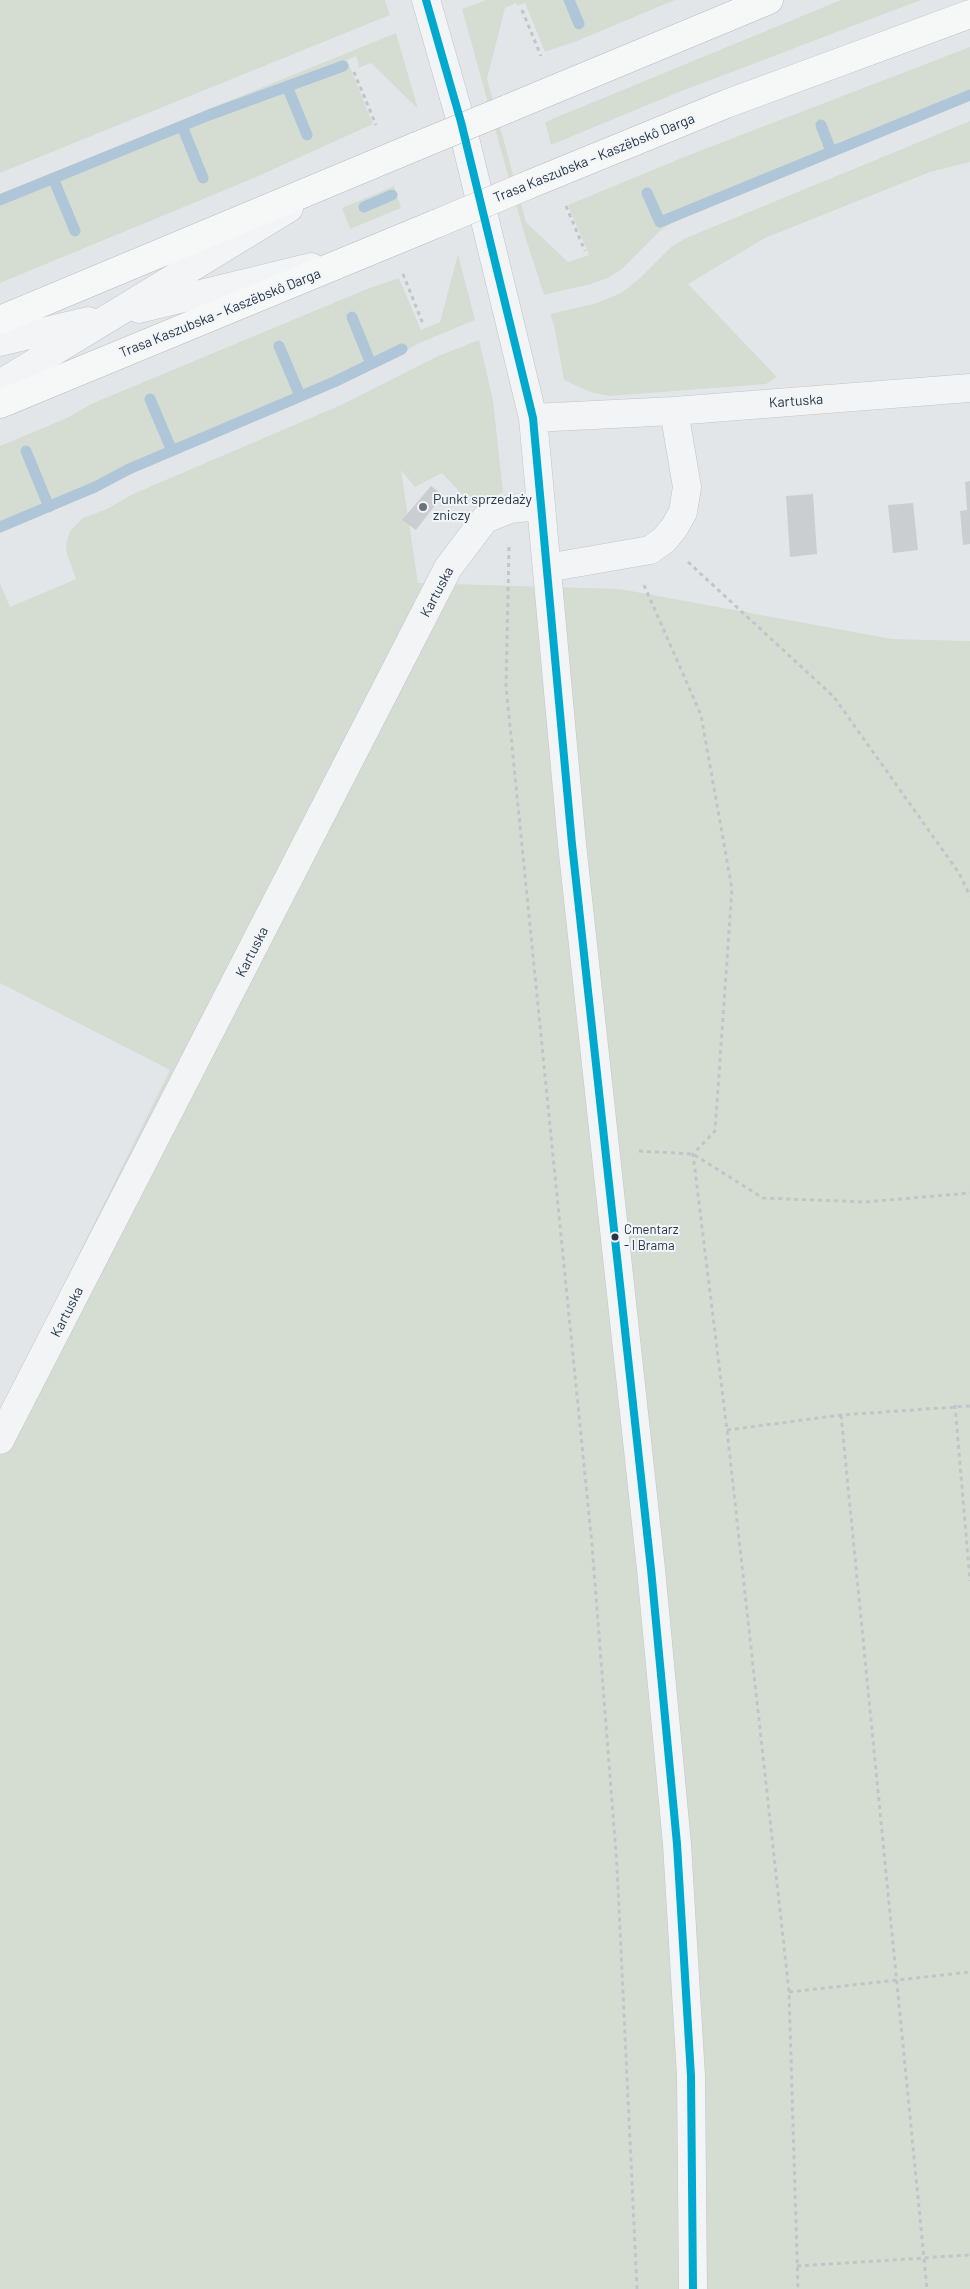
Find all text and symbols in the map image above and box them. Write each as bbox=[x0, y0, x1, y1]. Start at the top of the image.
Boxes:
street label: Trasa Kaszubska – Kaszëbskô Darga bbox=[491, 110, 697, 206]
street label: Trasa Kaszubska – Kaszëbskô Darga bbox=[117, 265, 323, 361]
street label: Kartuska bbox=[768, 391, 824, 411]
place label: Punkt sprzedaży zniczy bbox=[433, 491, 532, 524]
marker: Punkt sprzedaży zniczy bbox=[417, 501, 429, 513]
street label: Kartuska bbox=[417, 564, 457, 620]
street label: Kartuska bbox=[232, 924, 272, 980]
place label: Cmentarz - I Brama bbox=[624, 1222, 678, 1253]
marker: Cmentarz - I Brama bbox=[610, 1232, 620, 1242]
street label: Kartuska bbox=[47, 1284, 87, 1340]

